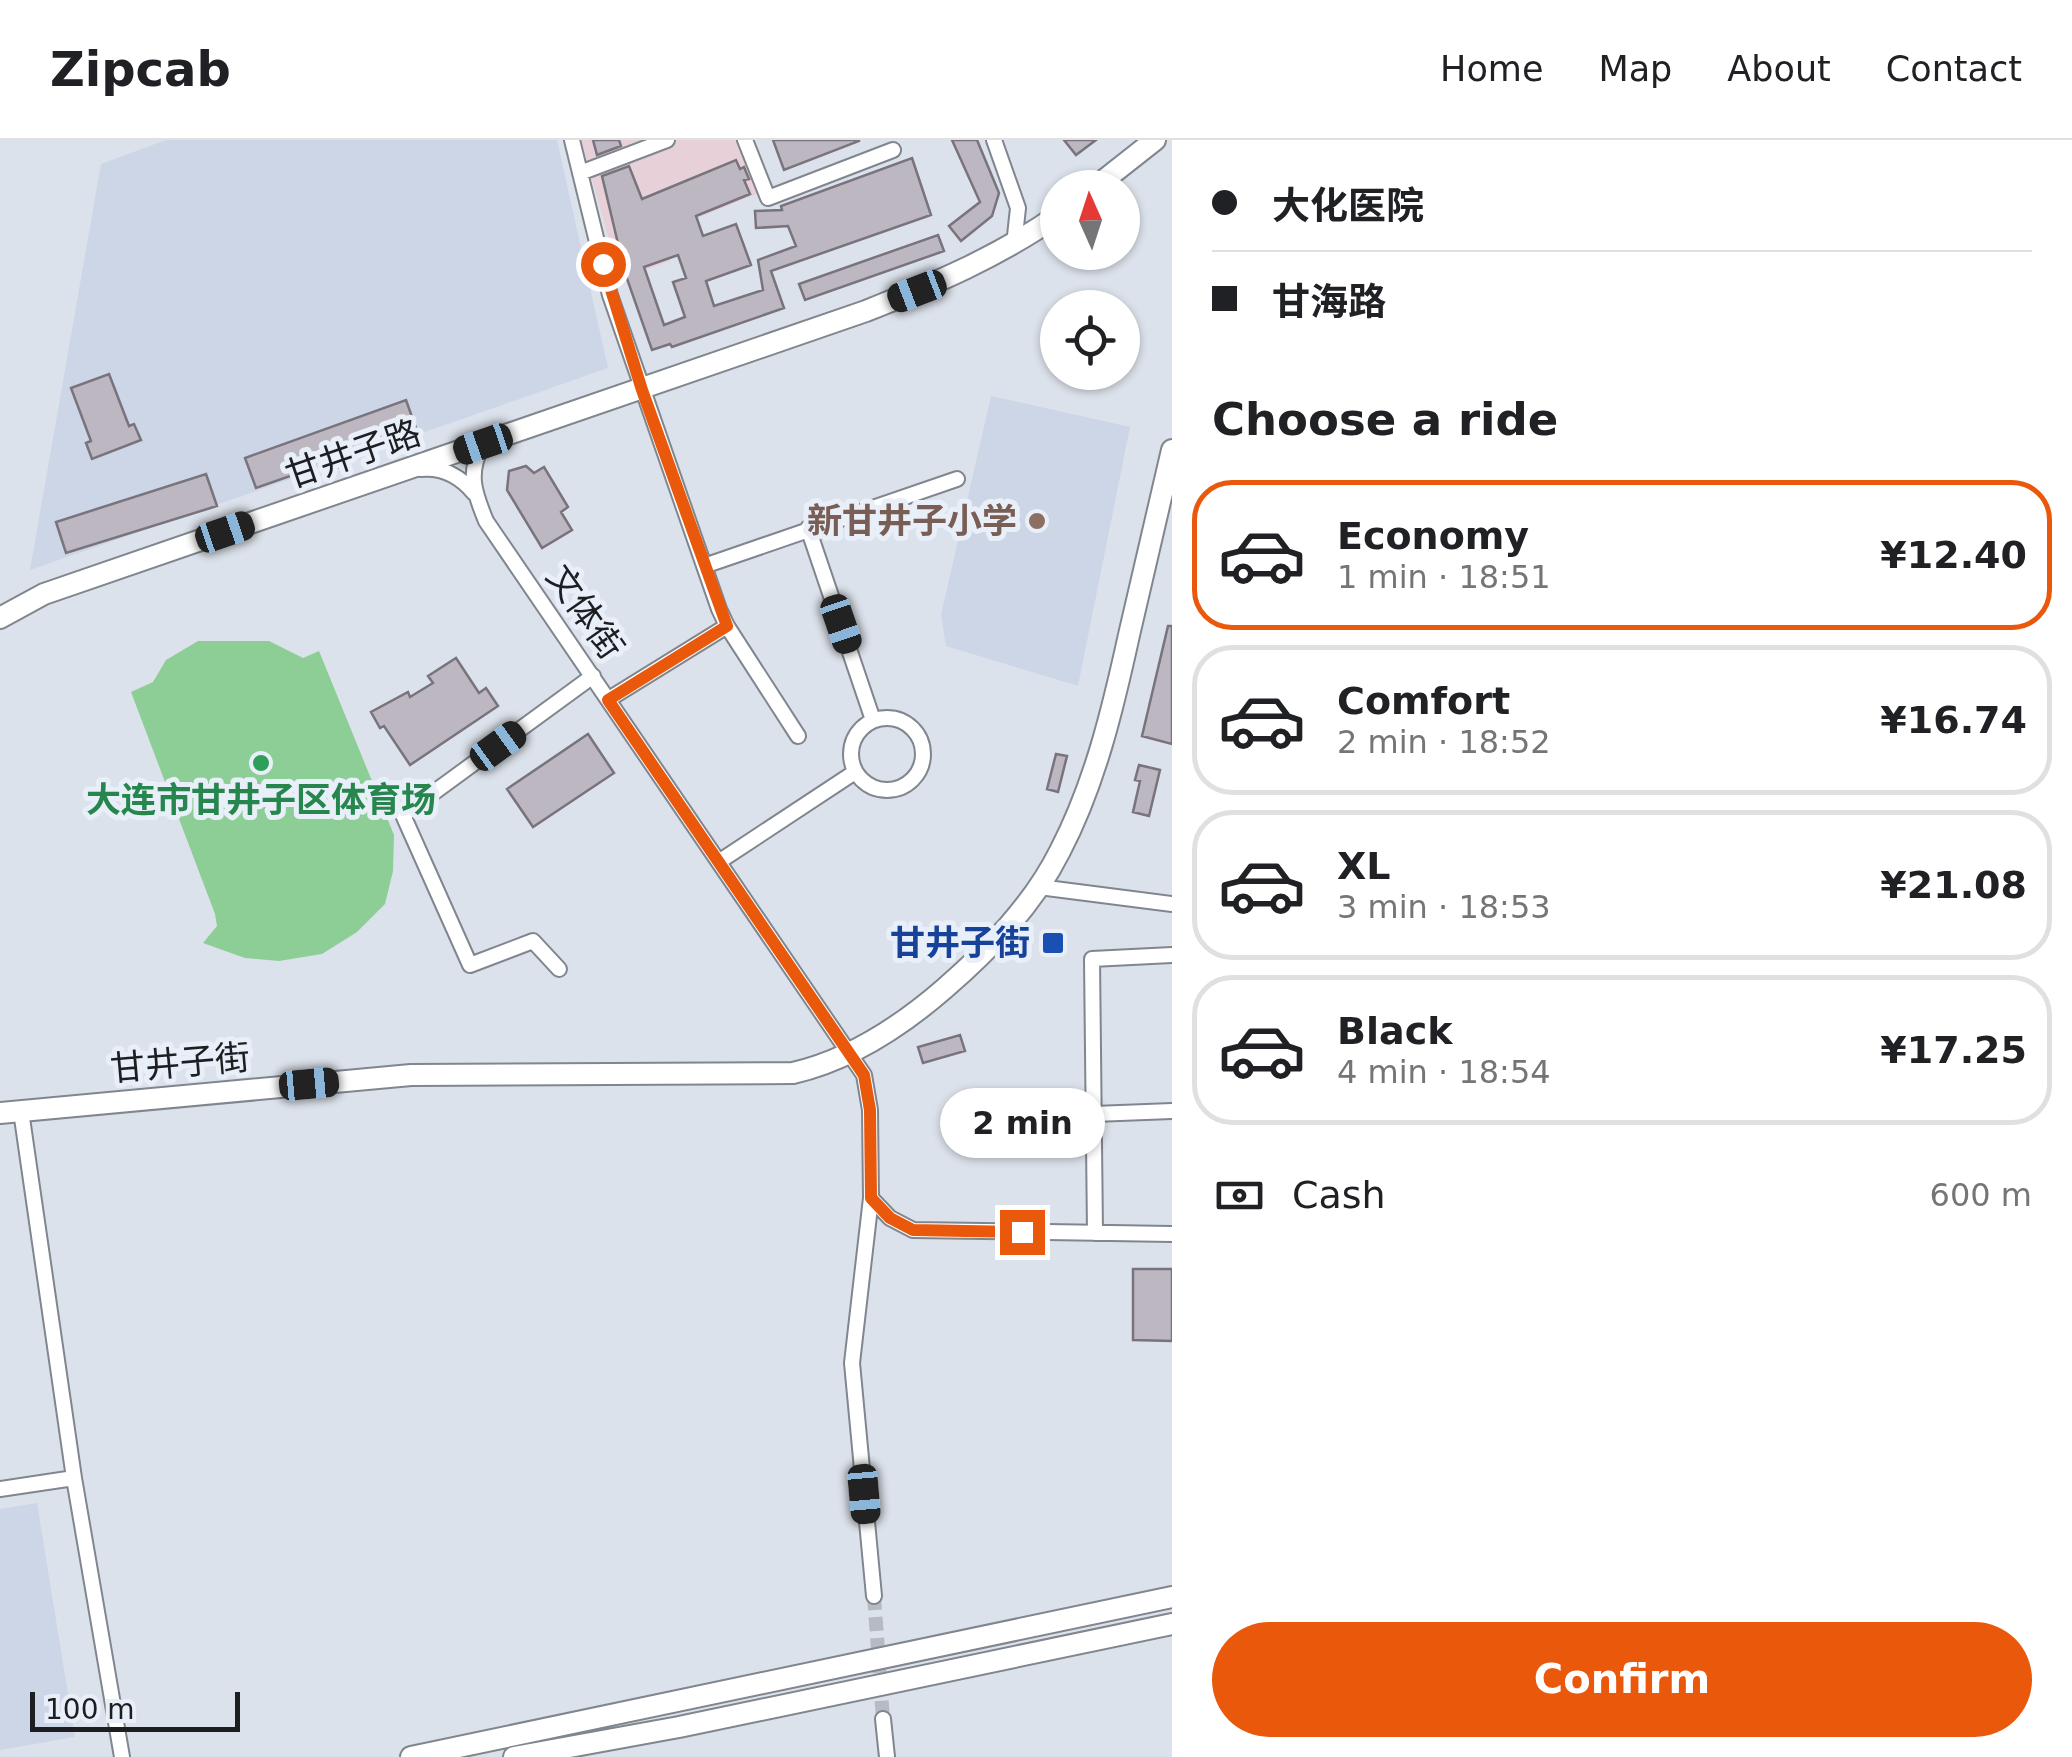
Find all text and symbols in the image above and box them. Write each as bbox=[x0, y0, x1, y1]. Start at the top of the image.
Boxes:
text: Zipcab bbox=[50, 41, 231, 97]
text: Home bbox=[1440, 49, 1543, 89]
text: Map bbox=[1598, 49, 1672, 89]
text: About bbox=[1727, 49, 1831, 89]
text: Contact bbox=[1886, 49, 2022, 89]
north arrow bbox=[1040, 170, 1140, 270]
map controls bbox=[1040, 170, 1140, 390]
text: 大化医院 bbox=[1272, 184, 1424, 228]
route start bbox=[581, 242, 626, 287]
car bbox=[884, 266, 950, 316]
text: 甘海路 bbox=[1272, 280, 1386, 324]
button: locate bbox=[1040, 290, 1140, 390]
text: Choose a ride bbox=[1212, 393, 1558, 446]
street label: 甘井子路 bbox=[280, 412, 426, 496]
car bbox=[450, 420, 516, 468]
place label: 新甘井子小学 bbox=[807, 501, 1017, 541]
car bbox=[192, 508, 258, 556]
marker: 新甘井子小学 bbox=[1026, 510, 1048, 532]
icon: car bbox=[1217, 510, 1307, 600]
text: Economy bbox=[1337, 514, 1529, 558]
text: ¥12.40 bbox=[1880, 533, 2027, 577]
street label: 文体街 bbox=[538, 558, 632, 666]
text: 1 min · 18:51 bbox=[1337, 558, 1551, 596]
car bbox=[817, 591, 865, 657]
icon: car bbox=[1217, 675, 1307, 765]
text: Comfort bbox=[1337, 679, 1510, 723]
text: ¥16.74 bbox=[1880, 698, 2027, 742]
car bbox=[465, 716, 531, 776]
text: 2 min · 18:52 bbox=[1337, 723, 1551, 761]
marker: 大连市甘井子区体育场 bbox=[250, 752, 272, 774]
place label: 大连市甘井子区体育场 bbox=[86, 780, 436, 820]
icon: car bbox=[1217, 840, 1307, 930]
text: XL bbox=[1337, 844, 1391, 888]
text: ¥21.08 bbox=[1880, 863, 2027, 907]
text: 3 min · 18:53 bbox=[1337, 888, 1551, 926]
place label: 甘井子街 bbox=[890, 923, 1030, 963]
marker: 甘井子街 bbox=[1040, 930, 1066, 956]
icon: car bbox=[1217, 1005, 1307, 1095]
text: Black bbox=[1337, 1009, 1452, 1053]
text: ¥17.25 bbox=[1880, 1028, 2027, 1072]
street label: 甘井子街 bbox=[109, 1037, 251, 1089]
text: 4 min · 18:54 bbox=[1337, 1053, 1551, 1091]
car bbox=[278, 1066, 340, 1102]
callout: 2 min bbox=[940, 1087, 1104, 1157]
text: 2 min bbox=[972, 1104, 1073, 1142]
icon: cash bbox=[1212, 1168, 1267, 1223]
text: Cash bbox=[1292, 1173, 1386, 1217]
text: 600 m bbox=[1930, 1176, 2032, 1214]
route end bbox=[1000, 1210, 1045, 1255]
car bbox=[846, 1463, 882, 1525]
button: Confirm bbox=[1212, 1622, 2032, 1737]
scale bar bbox=[30, 1687, 240, 1732]
text: 100 m bbox=[45, 1693, 135, 1726]

